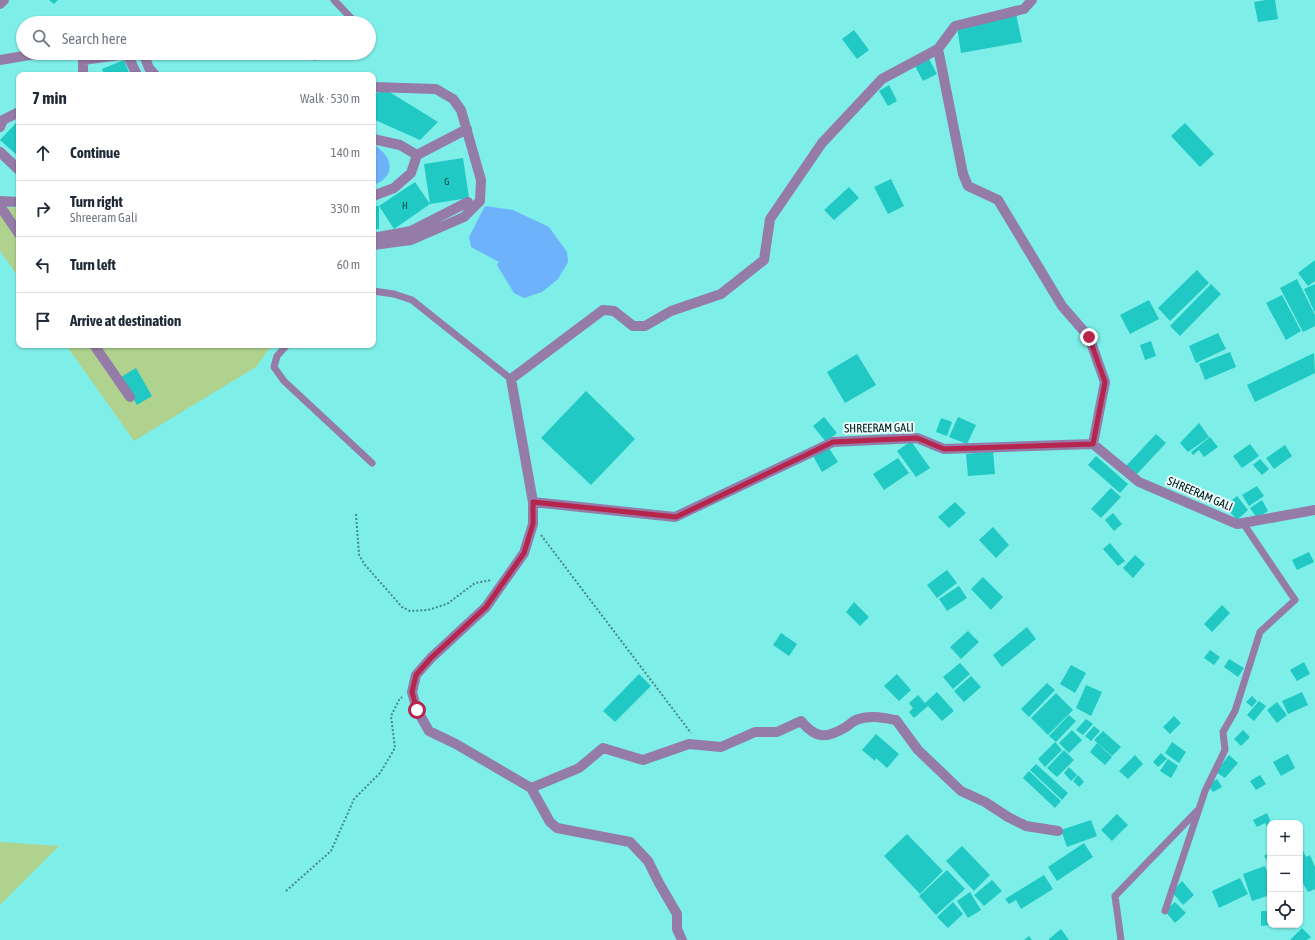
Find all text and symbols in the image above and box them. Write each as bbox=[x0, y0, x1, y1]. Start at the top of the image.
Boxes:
search box bbox=[16, 16, 376, 60]
icon: search bbox=[30, 27, 52, 49]
text: Search here bbox=[62, 30, 127, 47]
text: 7 min bbox=[32, 88, 67, 108]
text: Walk · 530 m bbox=[300, 91, 360, 106]
icon: ahead bbox=[32, 142, 54, 164]
text: Continue bbox=[70, 144, 120, 161]
text: 140 m bbox=[331, 145, 360, 160]
house number: G bbox=[444, 176, 450, 187]
text: Turn right bbox=[70, 193, 123, 210]
icon: right bbox=[32, 198, 54, 220]
house number: H bbox=[402, 200, 408, 211]
text: 330 m bbox=[331, 201, 360, 216]
text: Shreeram Gali bbox=[70, 210, 137, 225]
icon: left bbox=[32, 254, 54, 276]
text: Turn left bbox=[70, 256, 116, 273]
text: 60 m bbox=[337, 257, 360, 272]
icon: arrive bbox=[32, 310, 54, 332]
text: Arrive at destination bbox=[70, 312, 181, 329]
route end bbox=[1080, 328, 1098, 346]
street label: SHREERAM GALI bbox=[844, 420, 914, 436]
street label: SHREERAM GALI bbox=[1165, 474, 1235, 514]
route start bbox=[408, 701, 426, 719]
map controls bbox=[1267, 820, 1303, 928]
button: + bbox=[1267, 820, 1303, 856]
button: − bbox=[1267, 856, 1303, 892]
button: locate bbox=[1267, 892, 1303, 928]

